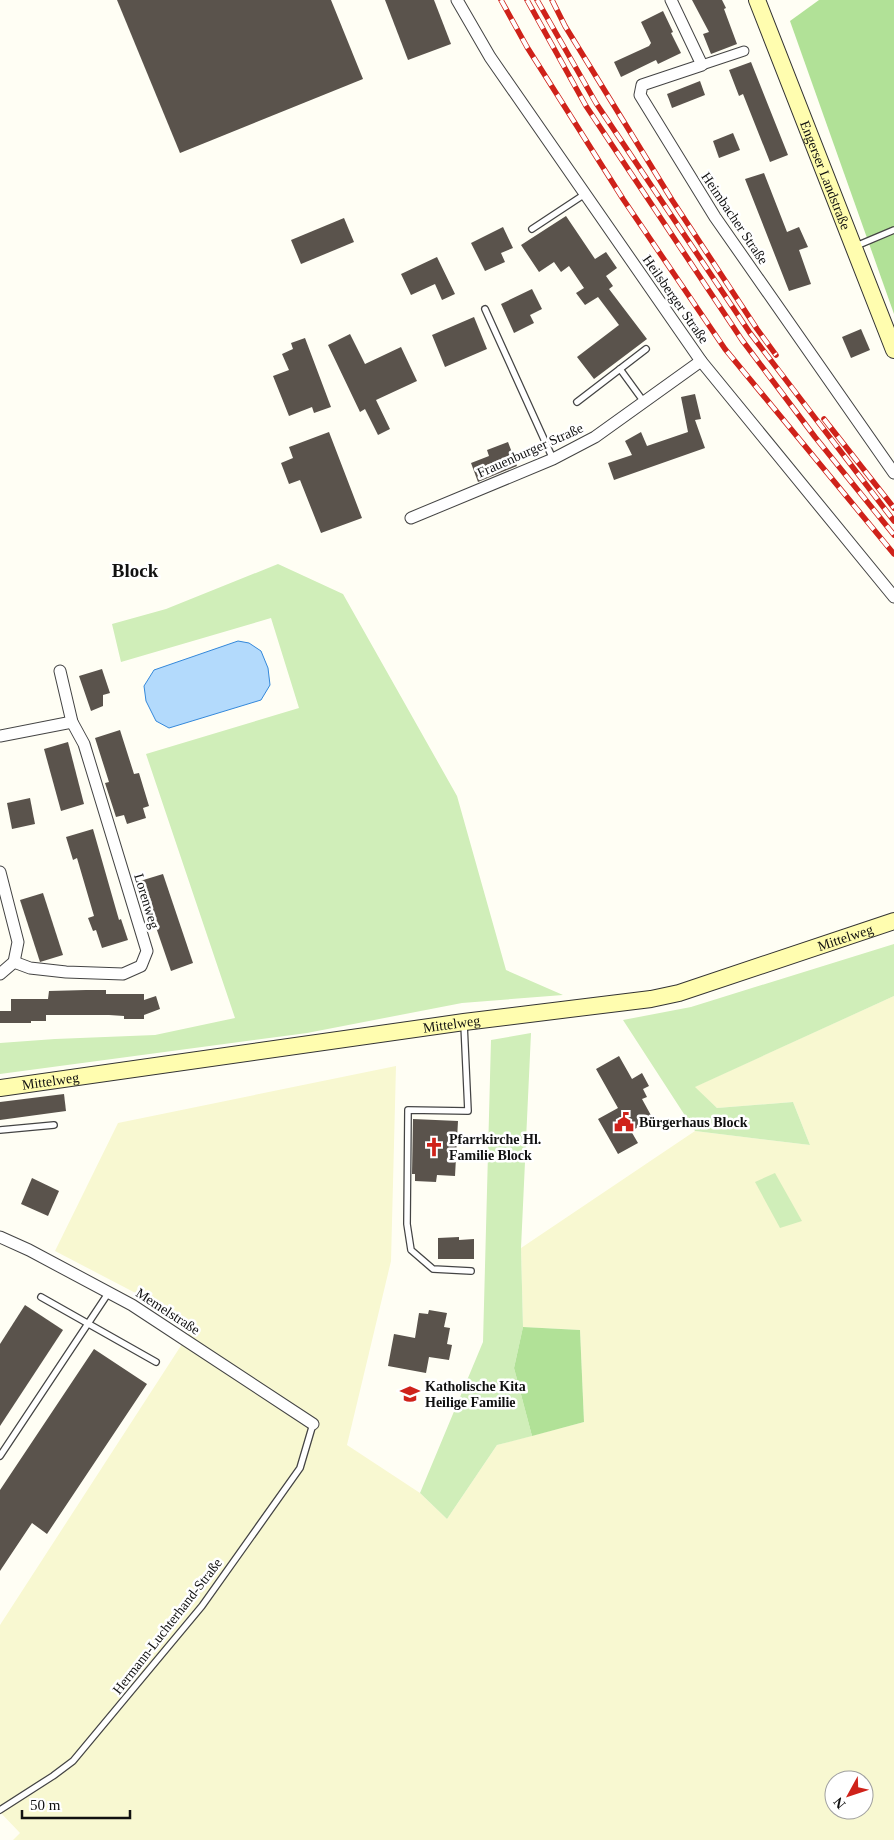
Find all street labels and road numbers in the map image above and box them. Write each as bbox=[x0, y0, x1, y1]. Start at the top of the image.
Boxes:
street label: Engerser Landstraße bbox=[797, 119, 853, 232]
street label: Heimbacher Straße bbox=[698, 169, 771, 267]
street label: Heilsberger Straße bbox=[640, 252, 712, 346]
street label: Frauenburger Straße bbox=[475, 420, 586, 481]
street label: Lorenweg bbox=[131, 872, 162, 930]
street label: Mittelweg bbox=[816, 922, 875, 954]
street label: Mittelweg bbox=[422, 1013, 481, 1036]
street label: Mittelweg bbox=[21, 1070, 80, 1093]
street label: Memelstraße bbox=[133, 1285, 202, 1338]
street label: Hermann-Luchterhand-Straße bbox=[110, 1556, 225, 1697]

